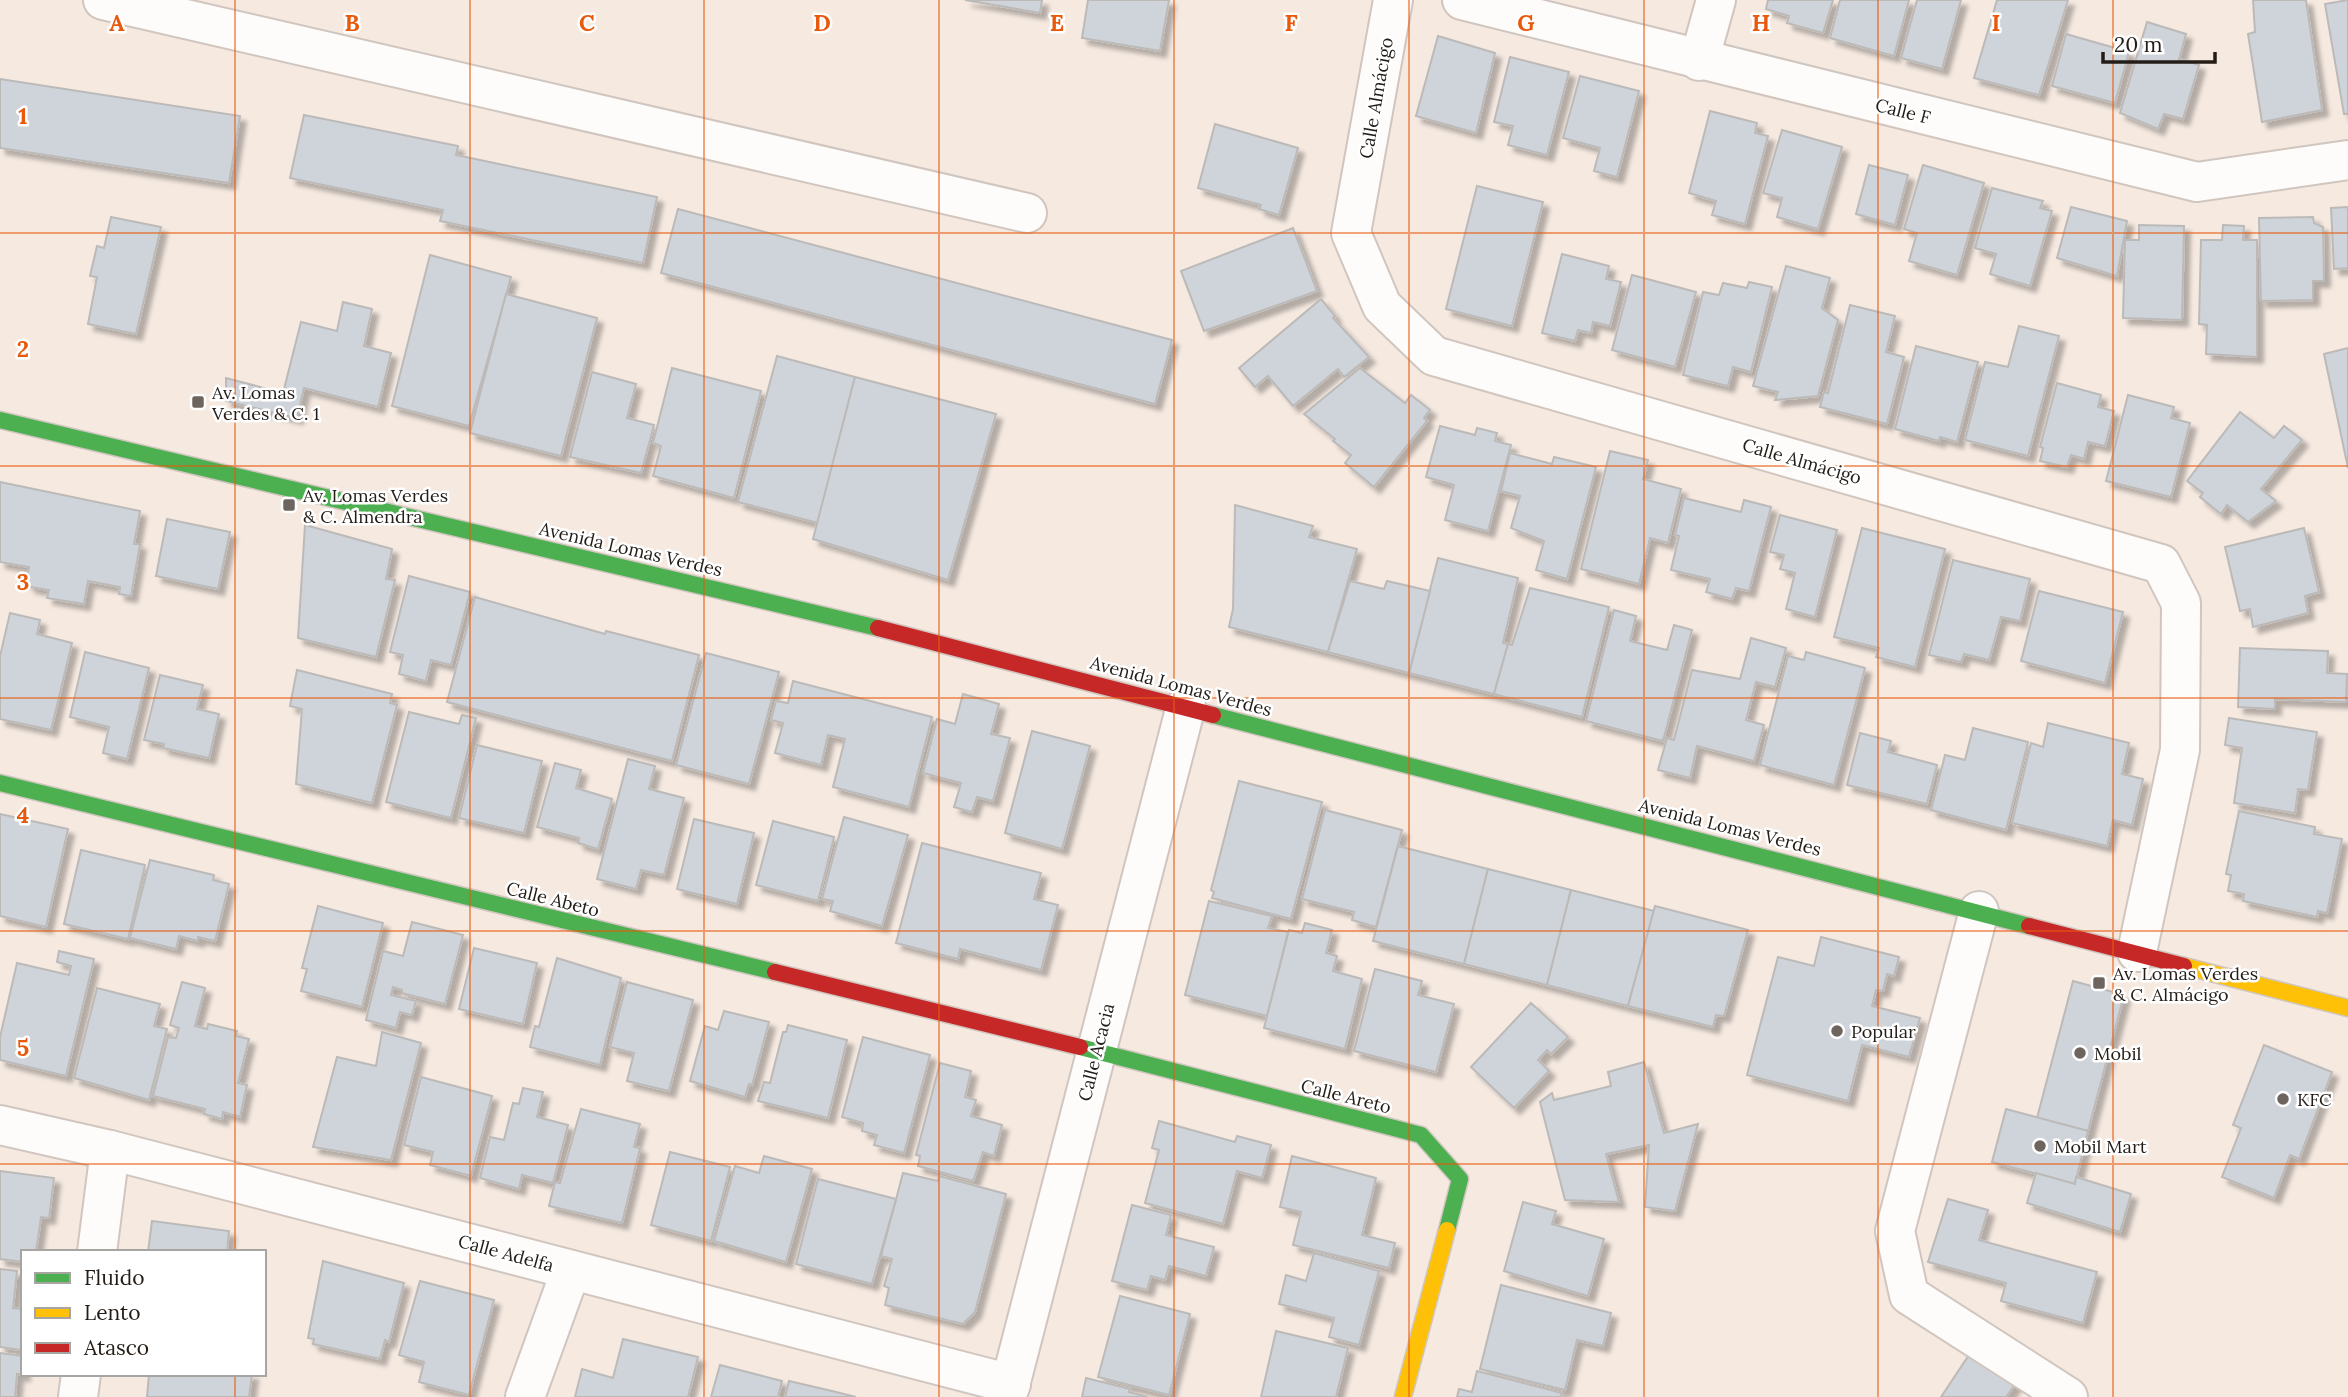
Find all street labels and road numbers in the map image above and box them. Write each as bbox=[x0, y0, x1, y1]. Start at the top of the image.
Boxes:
street label: Calle Almácigo bbox=[1354, 36, 1398, 160]
street label: Calle F bbox=[1873, 93, 1933, 129]
street label: Calle Almácigo bbox=[1740, 433, 1864, 489]
street label: Avenida Lomas Verdes bbox=[536, 517, 725, 581]
street label: Avenida Lomas Verdes bbox=[1087, 650, 1274, 721]
street label: Avenida Lomas Verdes bbox=[1635, 793, 1824, 861]
street label: Calle Abeto bbox=[504, 876, 602, 922]
street label: Calle Acacia bbox=[1073, 1001, 1119, 1103]
street label: Calle Areto bbox=[1298, 1074, 1394, 1118]
street label: Calle Adelfa bbox=[456, 1229, 556, 1277]

